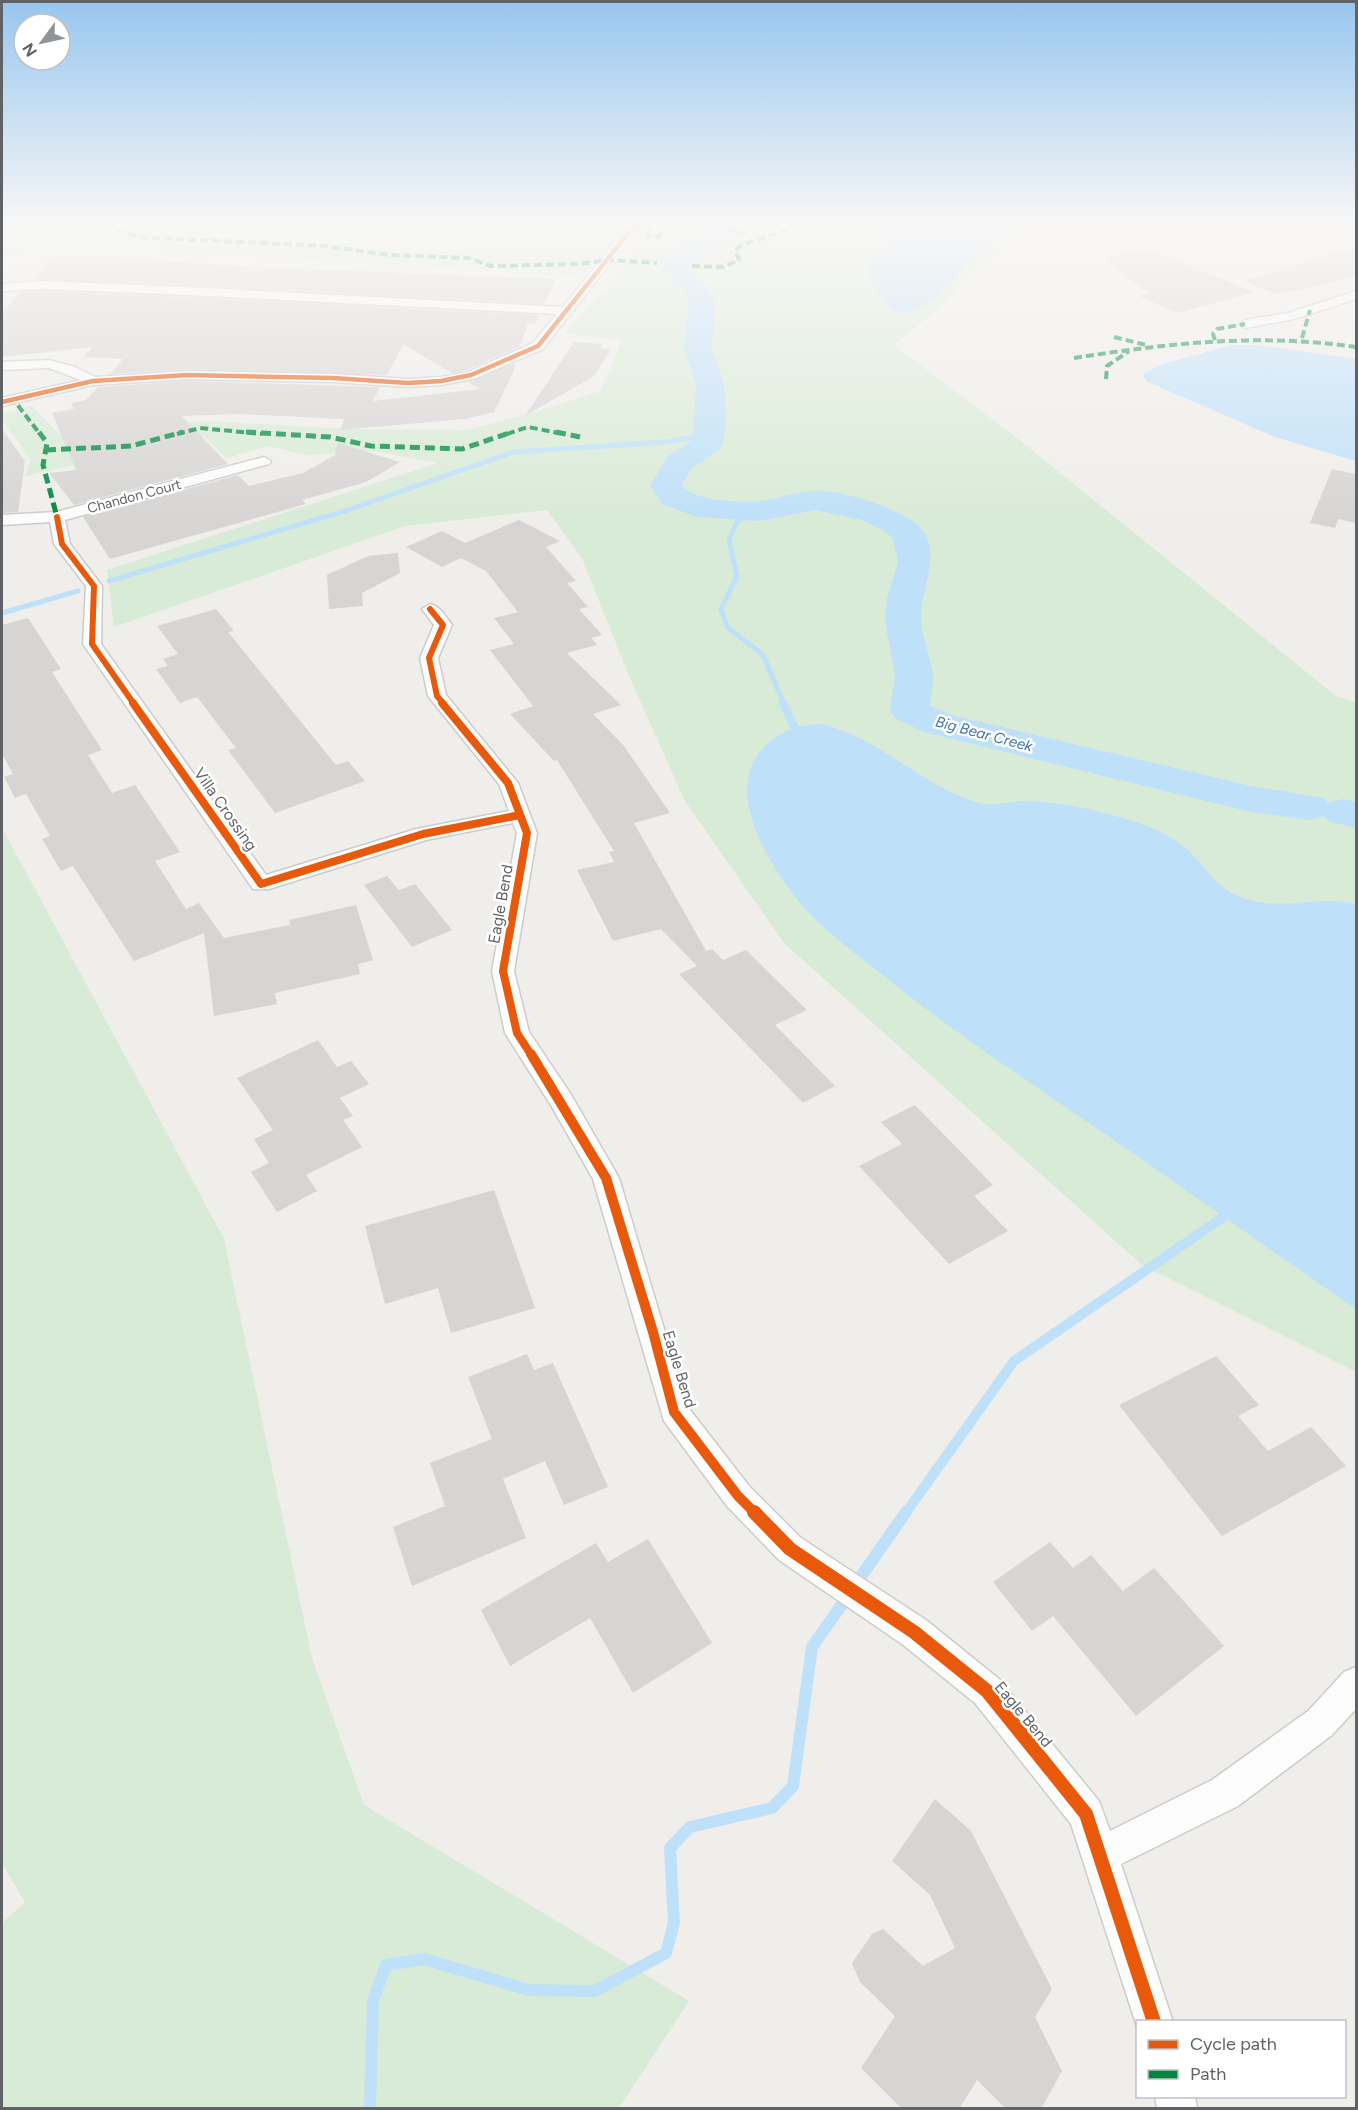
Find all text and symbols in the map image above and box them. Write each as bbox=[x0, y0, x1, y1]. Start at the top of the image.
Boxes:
north arrow bbox=[12, 12, 72, 72]
text: N bbox=[19, 40, 41, 60]
street label: Chandon Court bbox=[85, 476, 183, 517]
water label: Big Bear Creek bbox=[933, 712, 1035, 756]
street label: Villa Crossing bbox=[190, 764, 261, 855]
street label: Eagle Bend bbox=[484, 863, 517, 945]
street label: Eagle Bend bbox=[659, 1328, 700, 1410]
street label: Eagle Bend bbox=[991, 1678, 1057, 1751]
legend bbox=[1136, 2020, 1346, 2098]
text: Cycle path bbox=[1190, 2033, 1277, 2055]
text: Path bbox=[1190, 2063, 1226, 2085]

